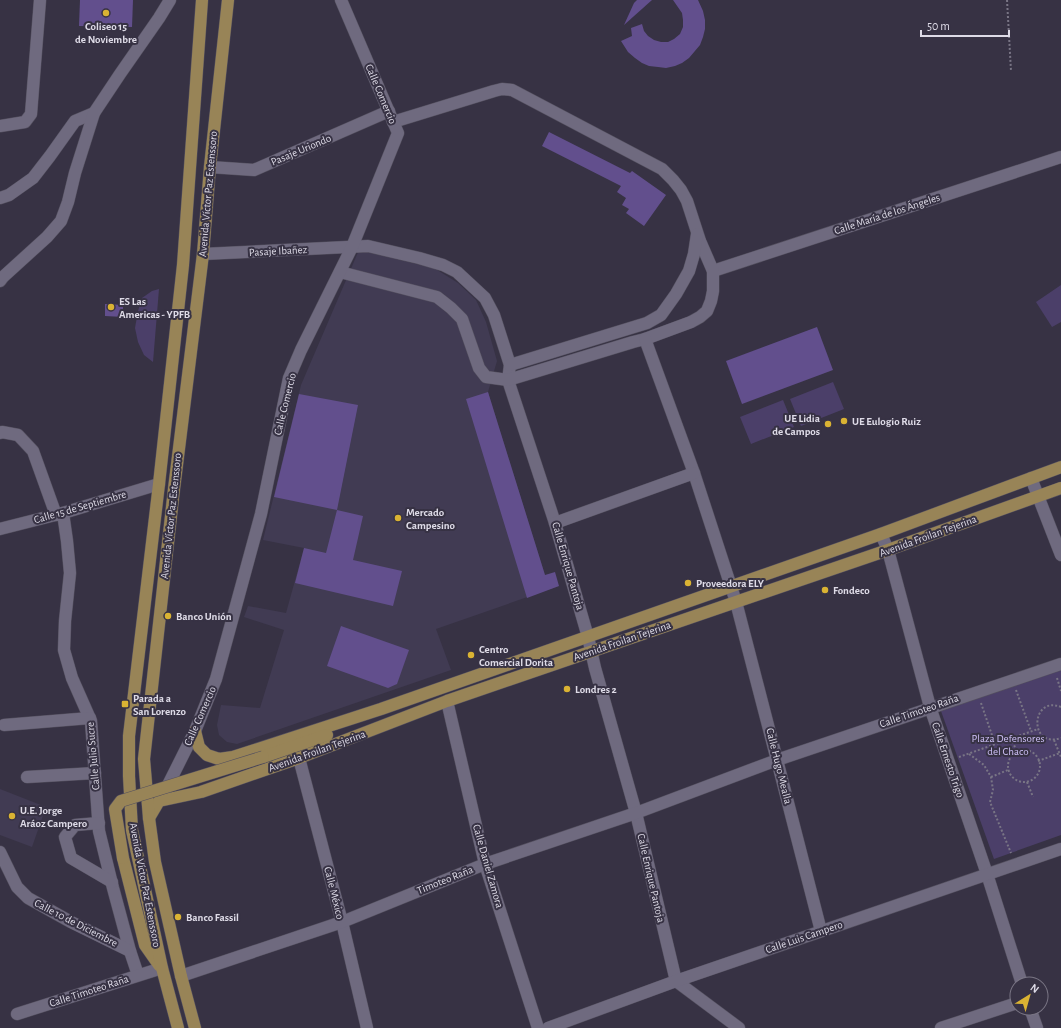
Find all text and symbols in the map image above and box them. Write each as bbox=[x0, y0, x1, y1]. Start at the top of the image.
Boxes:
marker: Coliseo 15 de Noviembre bbox=[101, 8, 111, 18]
scale bar bbox=[921, 12, 1009, 38]
text: 50 m bbox=[927, 20, 950, 32]
place label: Coliseo 15 de Noviembre bbox=[75, 21, 137, 45]
street label: Calle Comercio bbox=[364, 63, 398, 125]
street label: Avenida Víctor Paz Estenssoro bbox=[197, 131, 219, 257]
street label: Pasaje Uriondo bbox=[269, 132, 333, 168]
street label: Calle María de los Ángeles bbox=[832, 191, 941, 236]
street label: Pasaje Ibañez bbox=[249, 244, 308, 258]
place label: ES Las Americas - YPFB bbox=[119, 296, 191, 320]
marker: ES Las Americas - YPFB bbox=[106, 302, 116, 312]
street label: Calle Comercio bbox=[272, 372, 298, 436]
place label: UE Lidia de Campos bbox=[772, 413, 821, 437]
marker: UE Eulogio Ruiz bbox=[839, 416, 849, 426]
place label: UE Eulogio Ruiz bbox=[852, 416, 921, 427]
marker: UE Lidia de Campos bbox=[823, 419, 833, 429]
street label: Avenida Víctor Paz Estenssoro bbox=[159, 453, 183, 579]
street label: Calle 15 de Septiembre bbox=[32, 489, 128, 525]
place label: Mercado Campesino bbox=[406, 507, 456, 531]
marker: Mercado Campesino bbox=[393, 513, 403, 523]
street label: Avenida Froilan Tejerina bbox=[878, 513, 978, 559]
street label: Calle Enrique Pantoja bbox=[550, 521, 586, 611]
marker: Proveedora ELY bbox=[683, 578, 693, 588]
place label: Proveedora ELY bbox=[696, 578, 765, 589]
marker: Fondeco bbox=[820, 585, 830, 595]
place label: Fondeco bbox=[833, 585, 870, 596]
marker: Banco Unión bbox=[163, 611, 173, 621]
place label: Banco Unión bbox=[176, 611, 232, 622]
street label: Avenida Froilan Tejerina bbox=[572, 619, 672, 663]
place label: Centro Comercial Dorita bbox=[479, 644, 554, 668]
marker: Centro Comercial Dorita bbox=[466, 650, 476, 660]
marker: Londres 2 bbox=[562, 684, 572, 694]
place label: Londres 2 bbox=[575, 684, 617, 695]
street label: Calle Comercio bbox=[182, 685, 218, 747]
street label: Calle Timoteo Raña bbox=[878, 692, 960, 730]
place label: Parada a San Lorenzo bbox=[133, 693, 186, 717]
marker: Parada a San Lorenzo bbox=[120, 699, 130, 709]
street label: Calle Ernesto Trigo bbox=[930, 721, 966, 799]
street label: Calle Julio Sucre bbox=[85, 722, 101, 790]
street label: Calle Hugo Mealla bbox=[764, 727, 794, 805]
street label: Avenida Froilan Tejerina bbox=[267, 728, 367, 774]
park label: Plaza Defensores del Chaco bbox=[971, 733, 1045, 757]
place label: U.E. Jorge Aráoz Campero bbox=[20, 805, 88, 829]
marker: U.E. Jorge Aráoz Campero bbox=[7, 811, 17, 821]
street label: Avenida Víctor Paz Estenssoro bbox=[128, 822, 162, 948]
street label: Calle Daniel Zamora bbox=[471, 823, 505, 909]
street label: Calle Enrique Pantoja bbox=[635, 832, 667, 924]
street label: Timoteo Raña bbox=[415, 864, 475, 896]
street label: Calle México bbox=[322, 866, 346, 920]
street label: Calle 10 de Diciembre bbox=[33, 897, 119, 949]
marker: Banco Fassil bbox=[173, 912, 183, 922]
place label: Banco Fassil bbox=[186, 912, 239, 923]
street label: Calle Luis Campero bbox=[764, 919, 844, 955]
street label: Calle Timoteo Raña bbox=[48, 973, 130, 1009]
north arrow bbox=[1009, 976, 1049, 1016]
text: N bbox=[1028, 982, 1041, 995]

